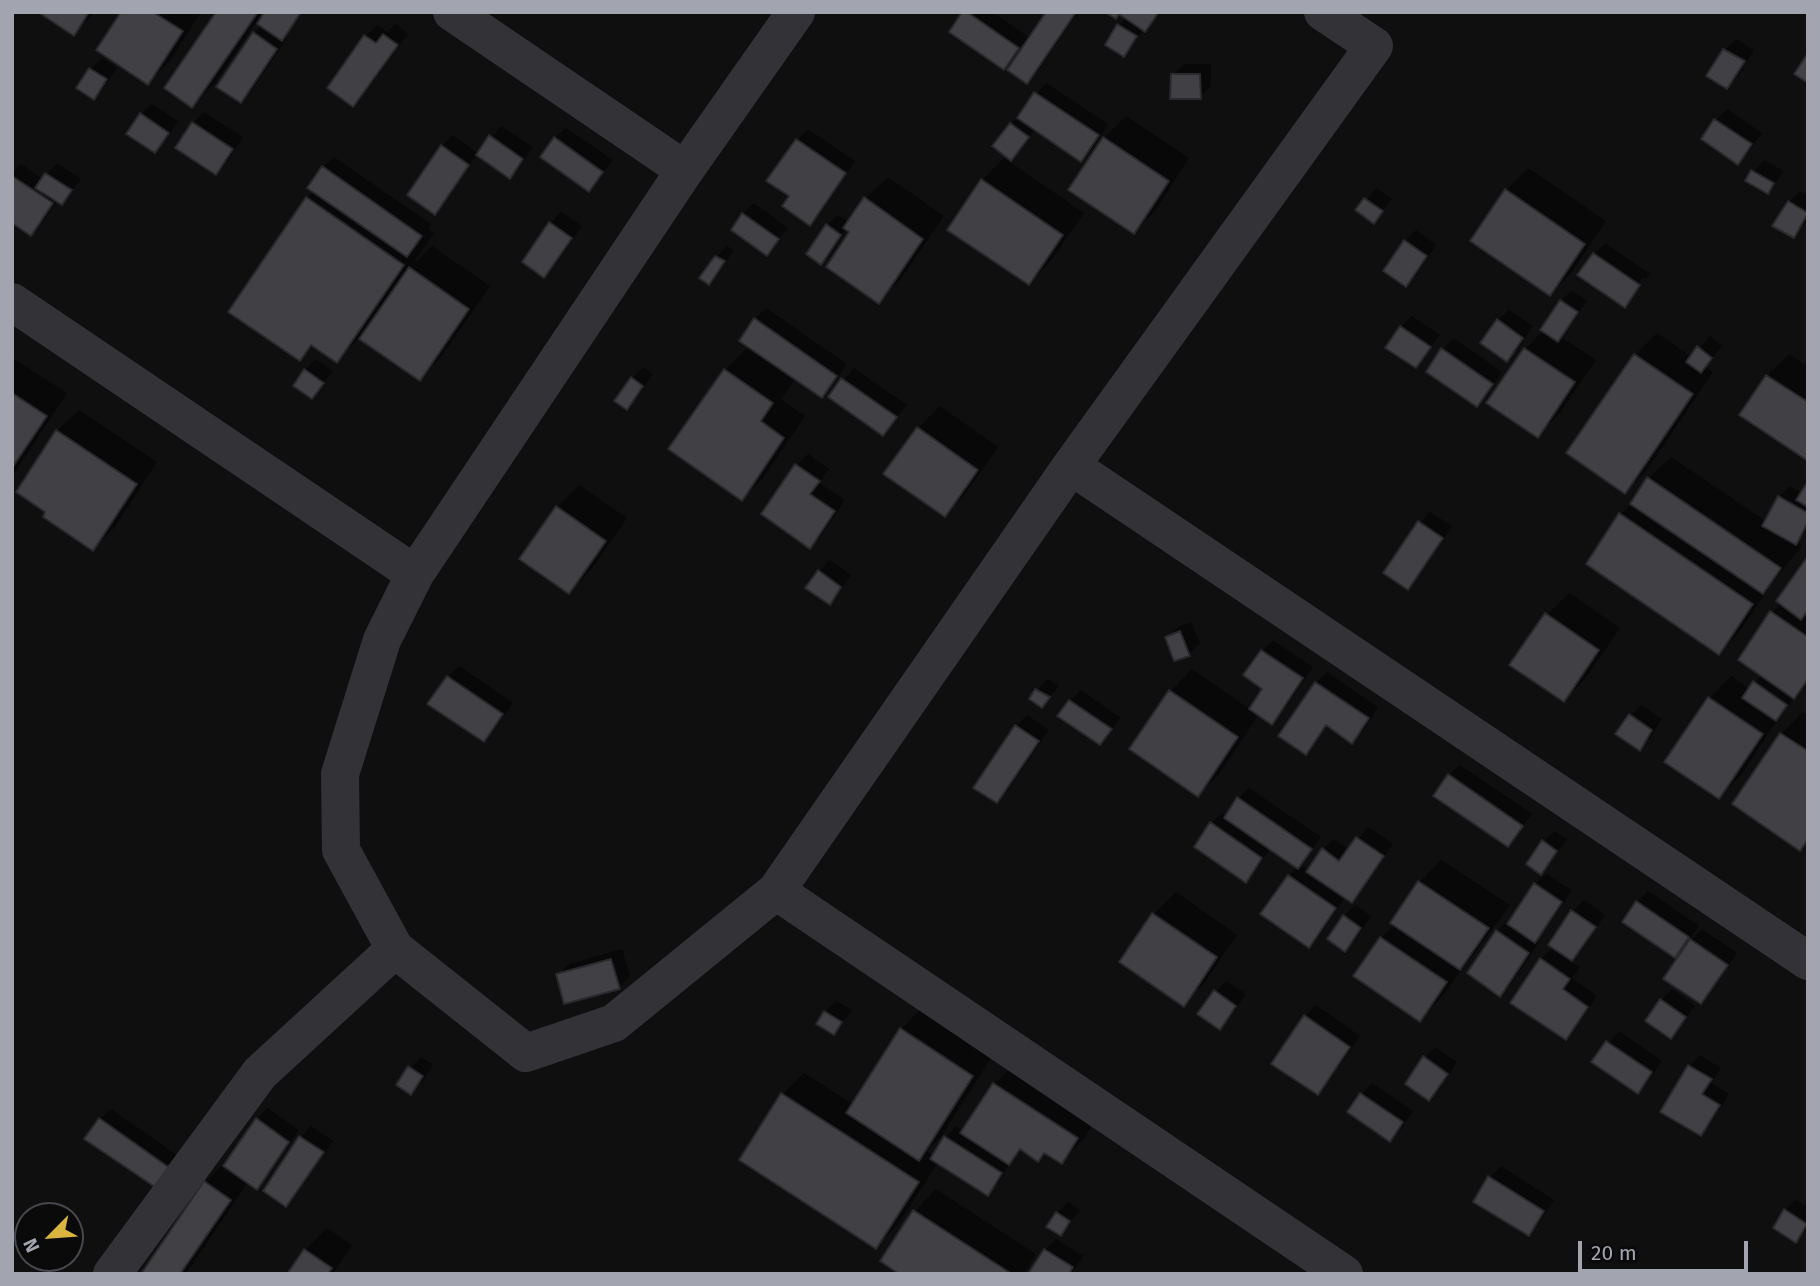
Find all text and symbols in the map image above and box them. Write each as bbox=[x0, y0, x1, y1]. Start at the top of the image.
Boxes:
north arrow bbox=[14, 1202, 84, 1272]
scale bar bbox=[1582, 1226, 1752, 1270]
text: N bbox=[18, 1235, 44, 1256]
text: 20 m bbox=[1591, 1240, 1637, 1266]

